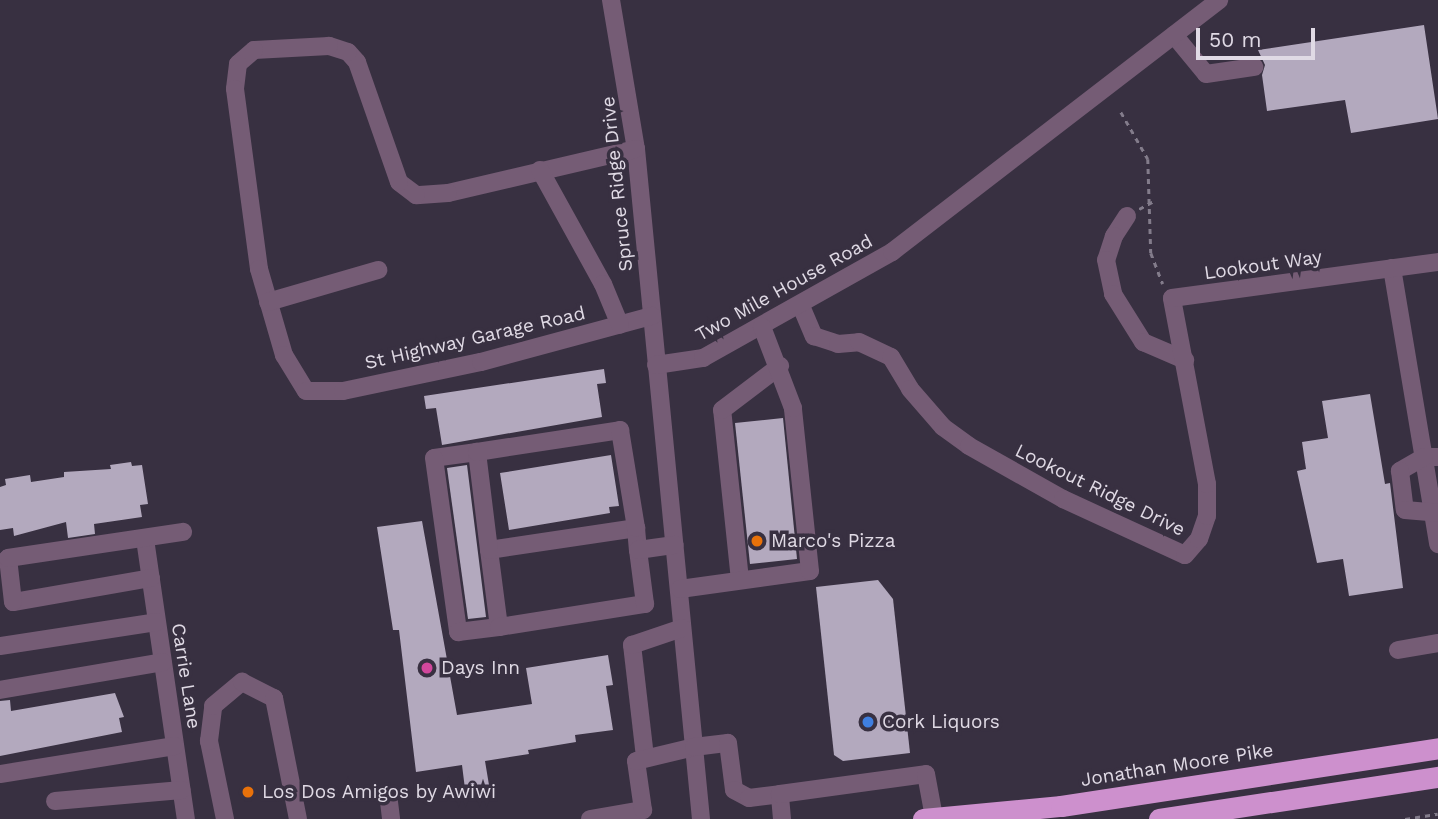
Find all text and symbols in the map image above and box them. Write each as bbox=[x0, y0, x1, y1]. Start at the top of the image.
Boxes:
scale bar bbox=[1200, 14, 1319, 58]
text: 50 m bbox=[1209, 27, 1261, 52]
street label: Spruce Ridge Drive bbox=[596, 95, 638, 273]
street label: Two Mile House Road bbox=[691, 230, 877, 346]
street label: Lookout Way bbox=[1202, 245, 1324, 285]
street label: St Highway Garage Road bbox=[362, 301, 588, 375]
street label: Lookout Ridge Drive bbox=[1011, 439, 1189, 541]
place label: Marco's Pizza bbox=[771, 530, 895, 552]
marker: Marco's Pizza bbox=[749, 533, 765, 549]
street label: Carrie Lane bbox=[166, 622, 206, 730]
place label: Days Inn bbox=[441, 657, 520, 679]
marker: Days Inn bbox=[419, 660, 435, 676]
place label: Cork Liquors bbox=[882, 711, 1000, 733]
marker: Cork Liquors bbox=[860, 714, 876, 730]
street label: Jonathan Moore Pike bbox=[1079, 739, 1275, 791]
place label: Los Dos Amigos by Awiwi bbox=[262, 781, 498, 803]
marker: Los Dos Amigos by Awiwi bbox=[240, 784, 256, 800]

